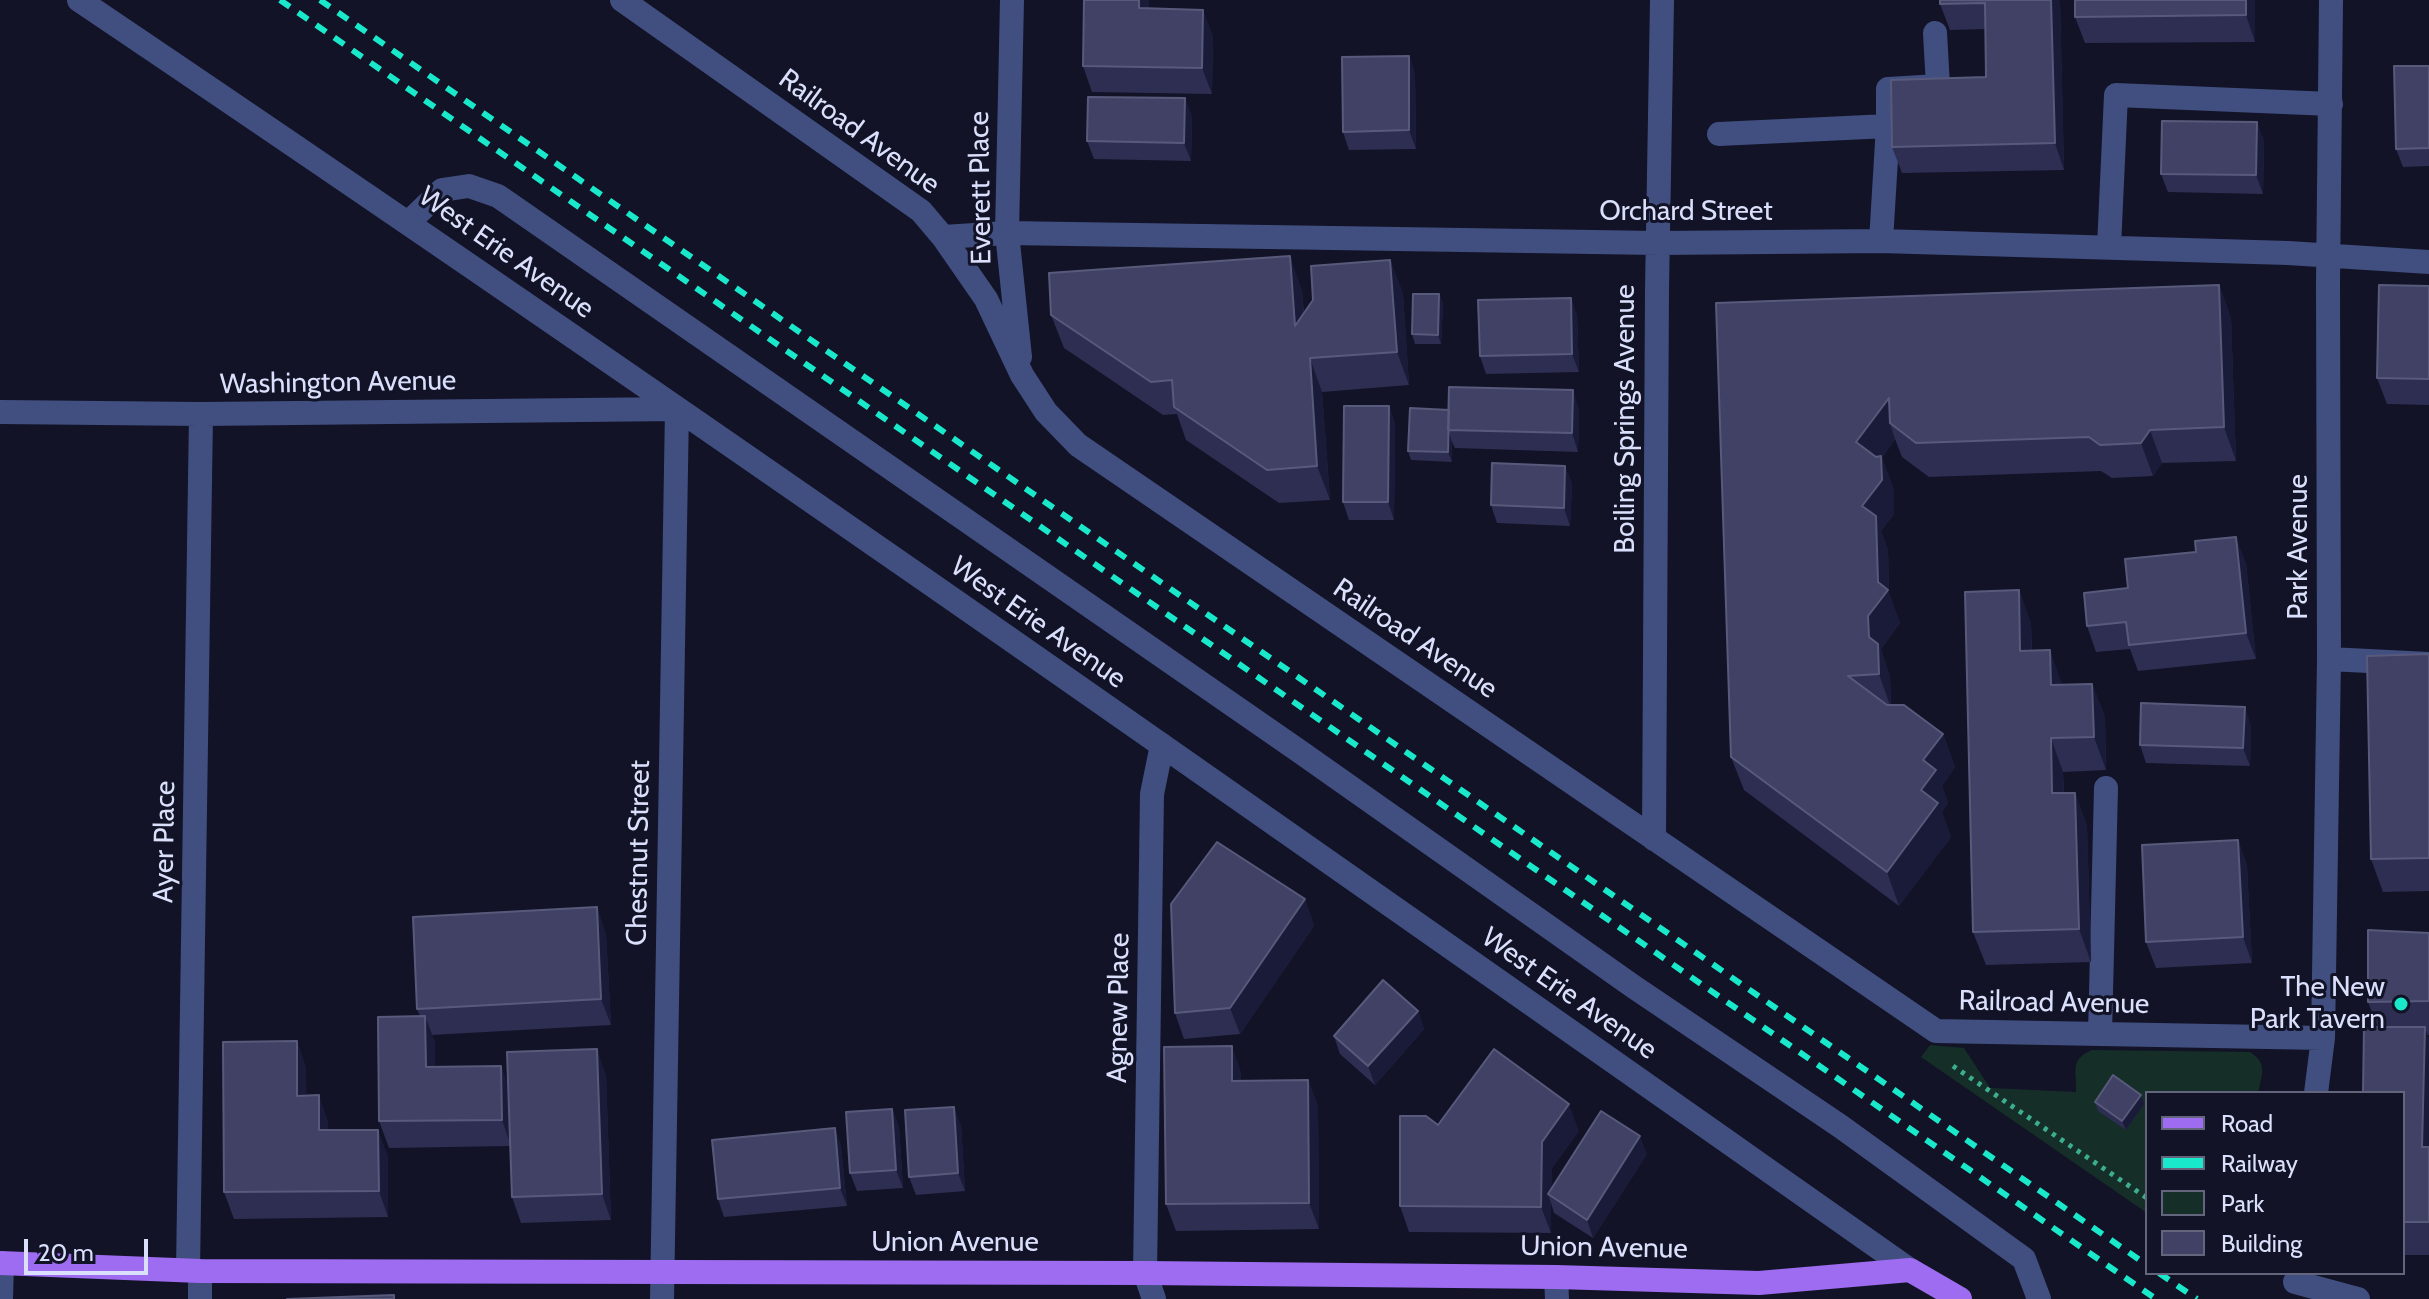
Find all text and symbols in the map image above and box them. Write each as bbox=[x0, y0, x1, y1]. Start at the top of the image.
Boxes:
street label: Railroad Avenue bbox=[772, 62, 946, 202]
street label: Everett Place bbox=[963, 111, 999, 265]
street label: West Erie Avenue bbox=[412, 180, 600, 326]
street label: Orchard Street bbox=[1599, 195, 1773, 229]
street label: Boiling Springs Avenue bbox=[1609, 284, 1643, 554]
street label: Washington Avenue bbox=[219, 364, 457, 402]
street label: Park Avenue bbox=[2282, 474, 2316, 620]
street label: West Erie Avenue bbox=[944, 550, 1132, 696]
street label: Railroad Avenue bbox=[1327, 572, 1503, 706]
street label: Chestnut Street bbox=[621, 760, 657, 946]
street label: Ayer Place bbox=[147, 781, 183, 903]
street label: West Erie Avenue bbox=[1475, 921, 1663, 1067]
street label: Agnew Place bbox=[1101, 933, 1137, 1083]
place label: The New Park Tavern bbox=[2250, 971, 2385, 1037]
street label: Railroad Avenue bbox=[1958, 985, 2150, 1021]
marker: The New Park Tavern bbox=[2392, 995, 2410, 1013]
legend bbox=[2145, 1091, 2405, 1275]
text: Road bbox=[2221, 1109, 2273, 1138]
text: Railway bbox=[2221, 1149, 2298, 1178]
text: Park bbox=[2221, 1189, 2264, 1218]
scale bar bbox=[28, 1223, 152, 1273]
street label: Union Avenue bbox=[871, 1226, 1039, 1260]
text: Building bbox=[2221, 1229, 2302, 1258]
street label: Union Avenue bbox=[1520, 1230, 1688, 1266]
text: 20 m bbox=[38, 1238, 94, 1267]

